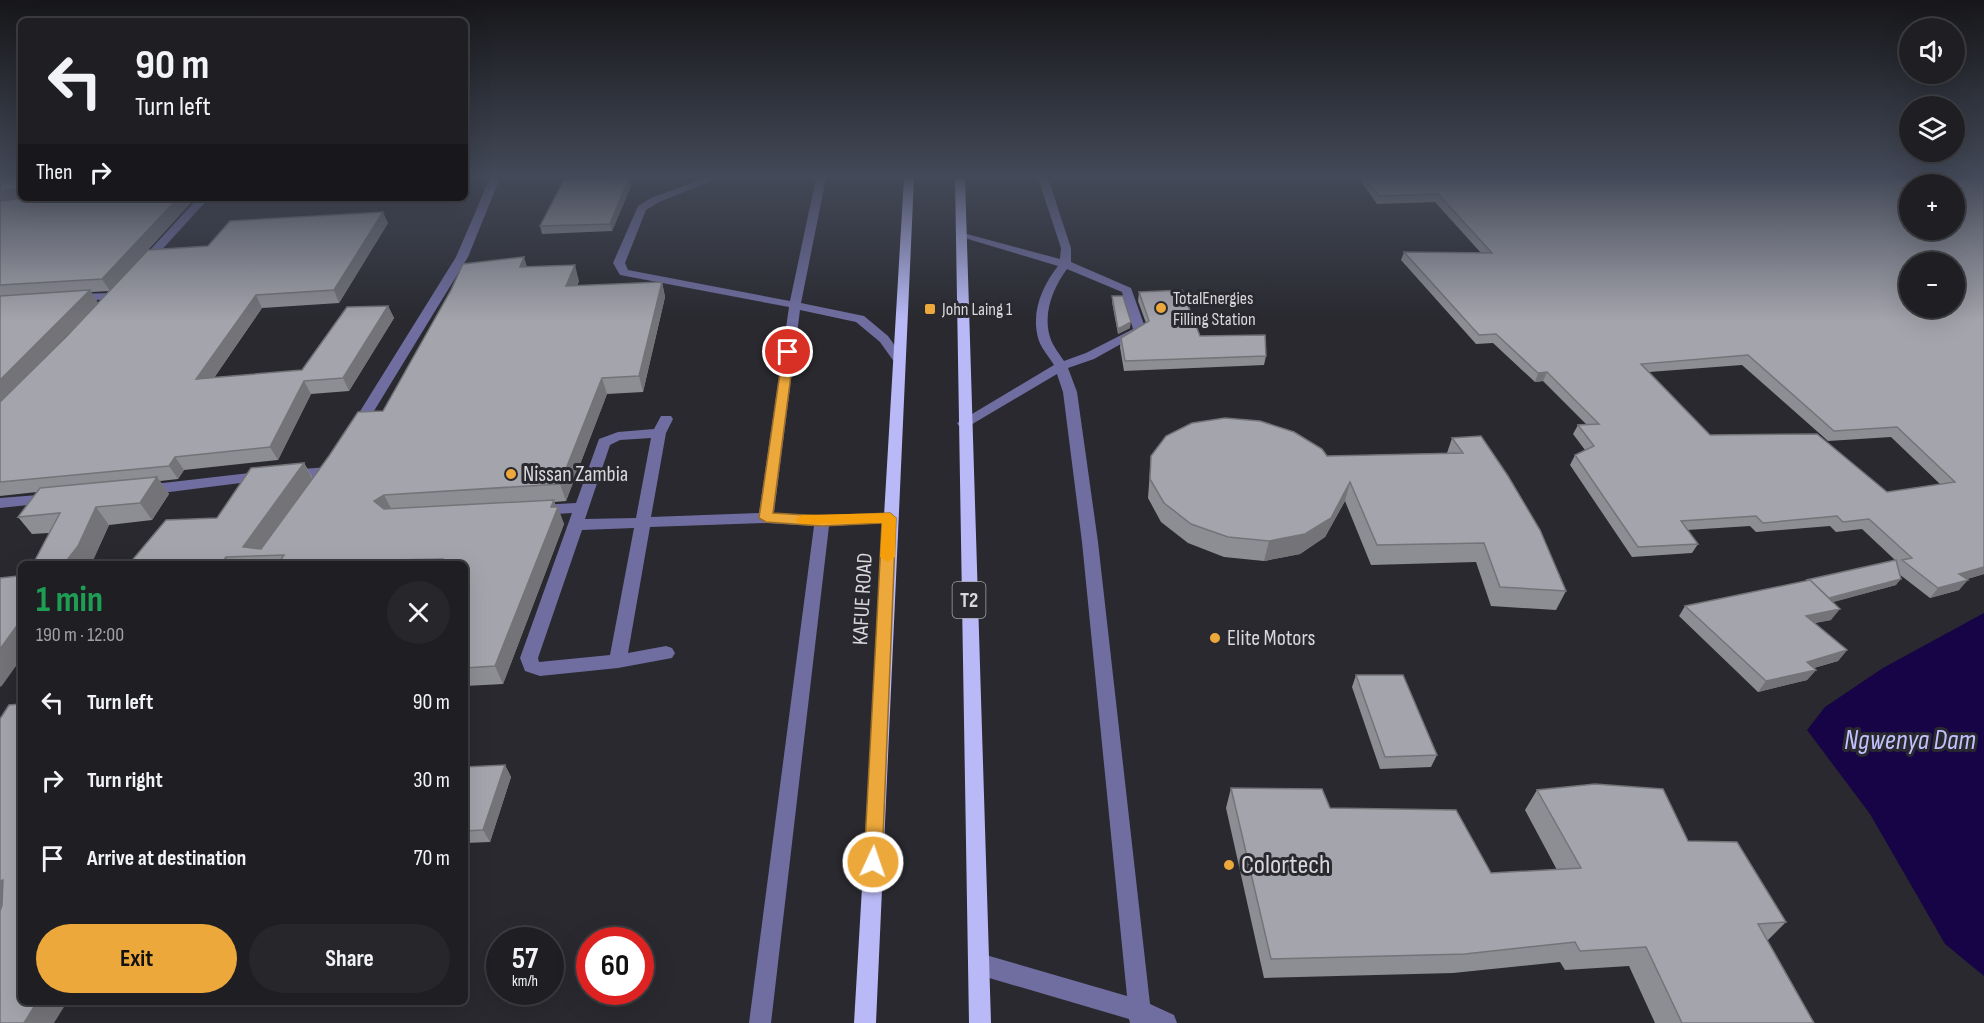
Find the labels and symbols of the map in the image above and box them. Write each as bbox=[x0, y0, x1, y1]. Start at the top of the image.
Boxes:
place label: TotalEnergies Filling Station bbox=[1173, 288, 1256, 330]
place label: John Laing 1 bbox=[941, 299, 1013, 320]
marker: TotalEnergies Filling Station bbox=[1154, 301, 1168, 315]
marker: John Laing 1 bbox=[923, 302, 937, 316]
pin bbox=[762, 326, 813, 377]
place label: Nissan Zambia bbox=[523, 461, 628, 488]
marker: Nissan Zambia bbox=[504, 467, 518, 481]
street label: KAFUE ROAD bbox=[847, 552, 879, 646]
road number: T2 bbox=[952, 582, 986, 618]
place label: Elite Motors bbox=[1227, 625, 1315, 652]
marker: Elite Motors bbox=[1208, 631, 1222, 645]
water label: Ngwenya Dam bbox=[1844, 724, 1976, 757]
position arrow bbox=[841, 830, 905, 894]
place label: Colortech bbox=[1241, 849, 1331, 881]
marker: Colortech bbox=[1222, 858, 1236, 872]
speed limit sign: 60 bbox=[576, 927, 654, 1005]

